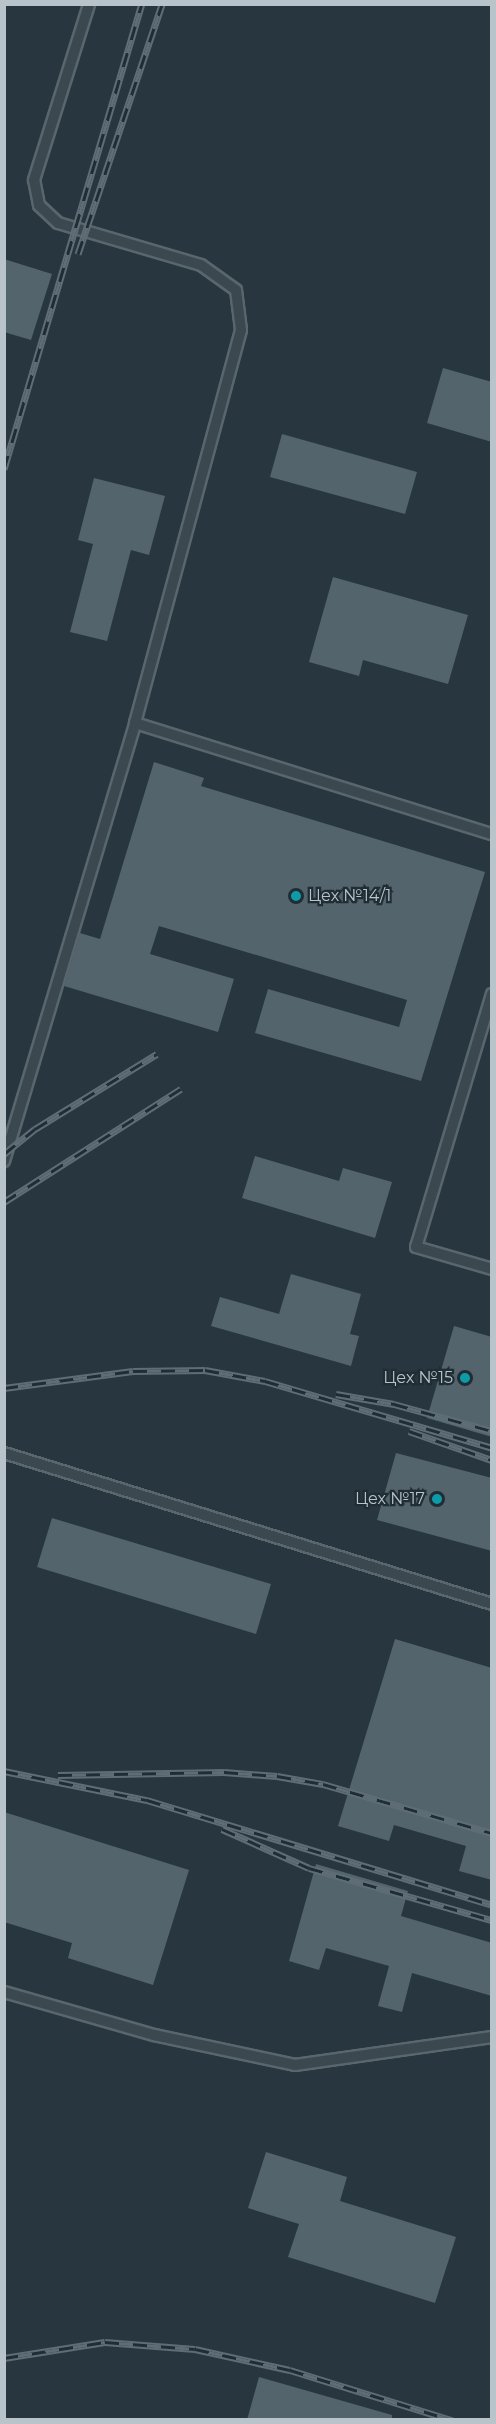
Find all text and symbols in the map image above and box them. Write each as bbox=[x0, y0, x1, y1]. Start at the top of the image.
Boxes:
place label: Цех №14/1 bbox=[308, 886, 391, 906]
marker: Цех №14/1 bbox=[289, 889, 303, 903]
place label: Цех №15 bbox=[383, 1368, 453, 1388]
marker: Цех №15 bbox=[458, 1371, 472, 1385]
place label: Цех №17 bbox=[355, 1489, 425, 1509]
marker: Цех №17 bbox=[430, 1492, 444, 1506]

